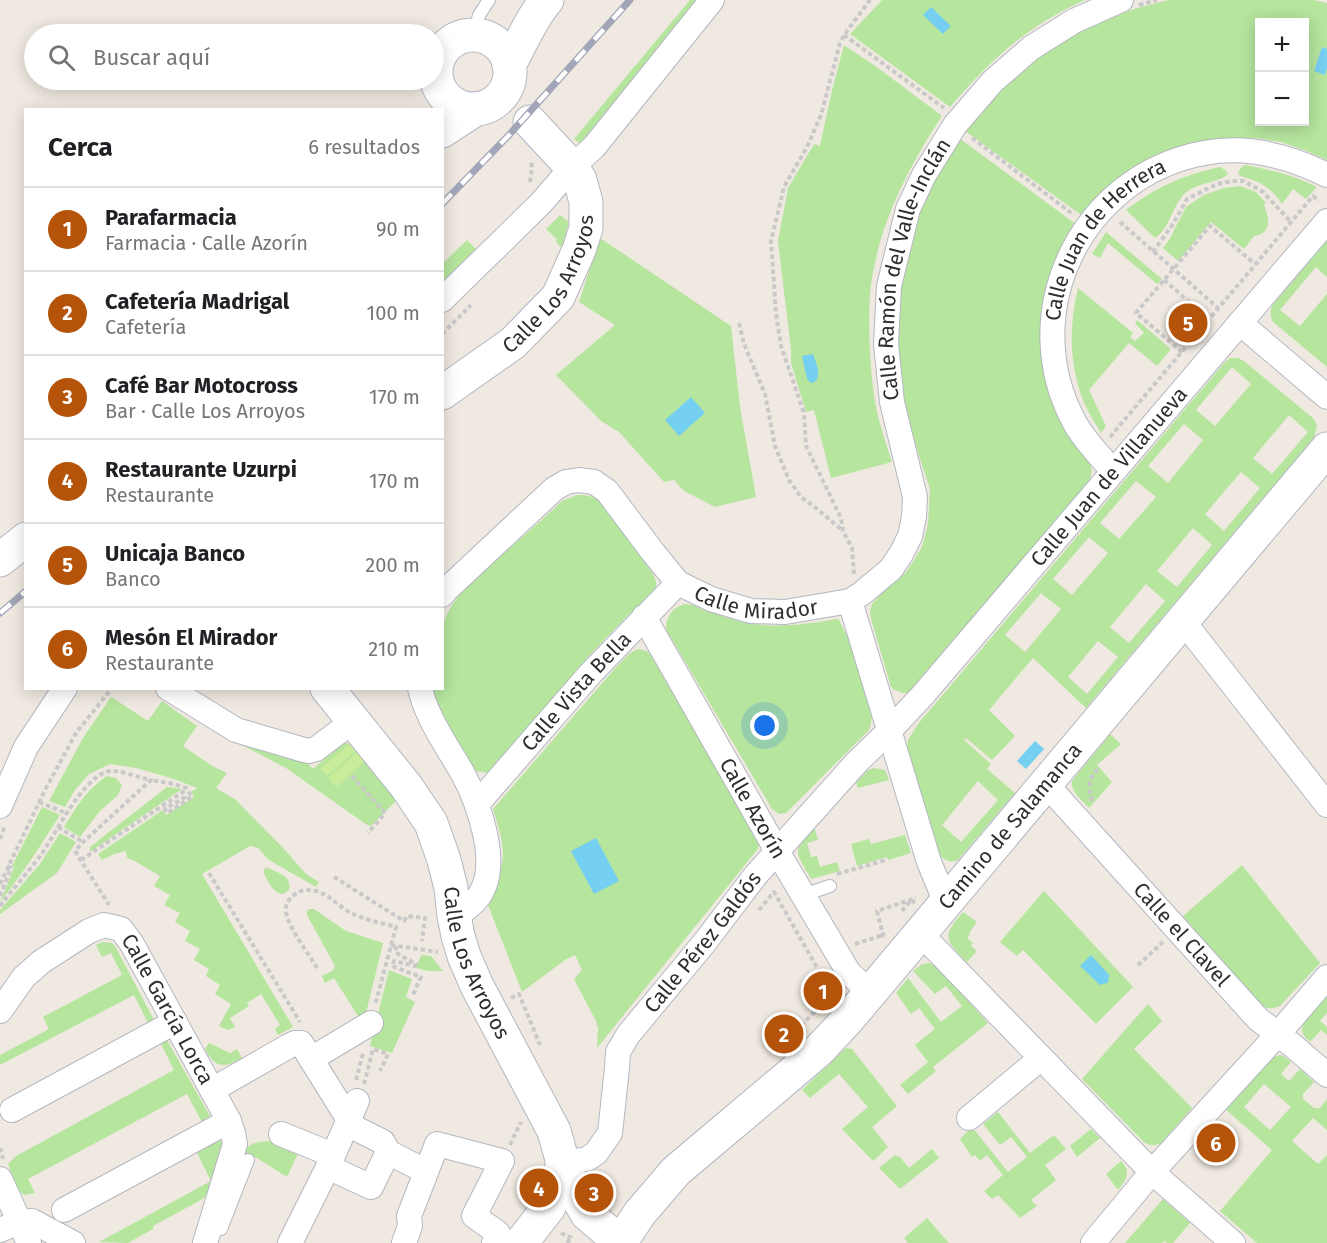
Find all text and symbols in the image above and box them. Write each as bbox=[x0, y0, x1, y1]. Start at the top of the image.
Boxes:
map controls bbox=[1255, 18, 1309, 126]
button: + bbox=[1255, 18, 1309, 72]
search box bbox=[24, 24, 444, 90]
icon: search bbox=[45, 41, 78, 74]
text: Buscar aquí bbox=[93, 44, 210, 71]
button: − bbox=[1255, 72, 1309, 126]
text: Cerca bbox=[48, 132, 113, 163]
street label: Calle Ramón del Valle-Inclán bbox=[873, 134, 956, 402]
text: 6 resultados bbox=[308, 135, 420, 159]
street label: Calle Juan de Herrera bbox=[1040, 153, 1170, 322]
text: Parafarmacia bbox=[105, 204, 237, 231]
street label: Calle Los Arroyos bbox=[498, 215, 599, 359]
text: 1 bbox=[63, 217, 72, 241]
text: 90 m bbox=[376, 217, 420, 241]
text: Farmacia · Calle Azorín bbox=[105, 231, 308, 255]
text: Cafetería Madrigal bbox=[105, 288, 289, 315]
pin: 5 bbox=[1168, 300, 1208, 346]
text: 2 bbox=[62, 301, 73, 325]
text: 100 m bbox=[367, 301, 420, 325]
text: Cafetería bbox=[105, 315, 186, 339]
text: Café Bar Motocross bbox=[105, 372, 298, 399]
street label: Calle Juan de Villanueva bbox=[1025, 381, 1193, 572]
text: 3 bbox=[62, 385, 73, 409]
text: 170 m bbox=[369, 385, 420, 409]
text: Bar · Calle Los Arroyos bbox=[105, 399, 305, 423]
text: Restaurante Uzurpi bbox=[105, 456, 297, 483]
text: 4 bbox=[62, 469, 73, 493]
text: 170 m bbox=[369, 469, 420, 493]
text: Restaurante bbox=[105, 483, 214, 507]
text: Unicaja Banco bbox=[105, 540, 245, 567]
text: 5 bbox=[62, 553, 73, 577]
text: 200 m bbox=[365, 553, 420, 577]
text: Banco bbox=[105, 567, 161, 591]
street label: Calle Mirador bbox=[690, 580, 820, 625]
text: Mesón El Mirador bbox=[105, 624, 277, 651]
street label: Calle Vista Bella bbox=[516, 626, 637, 757]
text: 6 bbox=[62, 637, 73, 661]
text: 210 m bbox=[368, 637, 420, 661]
text: Restaurante bbox=[105, 651, 214, 675]
your location bbox=[750, 711, 779, 740]
street label: Camino de Salamanca bbox=[933, 738, 1088, 915]
street label: Calle Azorín bbox=[714, 753, 792, 863]
street label: Calle Pérez Galdós bbox=[639, 866, 767, 1018]
street label: Calle el Clavel bbox=[1128, 877, 1235, 992]
street label: Calle Los Arroyos bbox=[438, 885, 516, 1044]
street label: Calle García Lorca bbox=[116, 928, 220, 1089]
pin: 1 bbox=[804, 968, 842, 1014]
pin: 2 bbox=[764, 1012, 804, 1056]
pin: 6 bbox=[1196, 1120, 1236, 1166]
pin: 4 bbox=[520, 1166, 558, 1210]
pin: 3 bbox=[574, 1170, 614, 1216]

